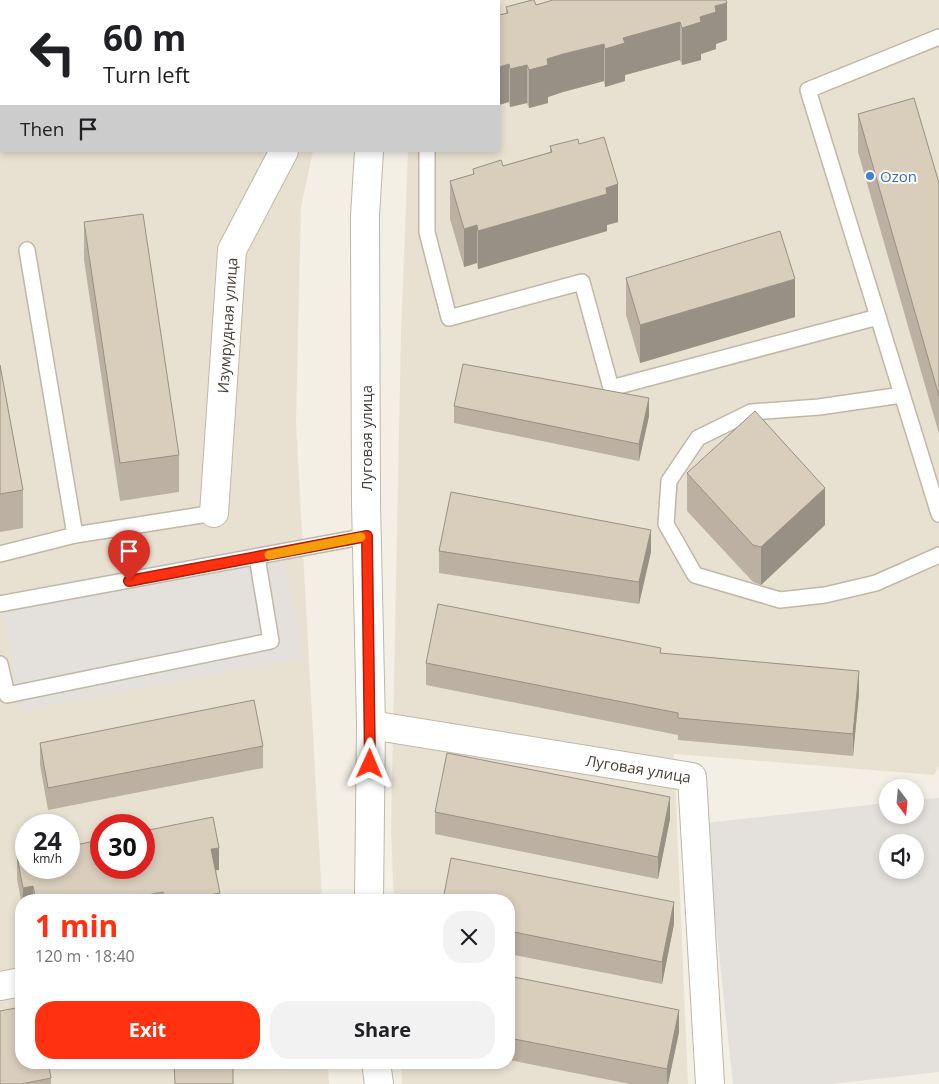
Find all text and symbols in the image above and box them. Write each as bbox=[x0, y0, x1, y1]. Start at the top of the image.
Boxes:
text: 60 m bbox=[103, 14, 186, 61]
icon: left bbox=[20, 20, 85, 85]
text: Turn left bbox=[103, 59, 190, 89]
icon: arrive bbox=[74, 115, 102, 143]
text: Then bbox=[20, 116, 64, 142]
place label: Ozon bbox=[880, 166, 917, 186]
marker: Ozon bbox=[864, 170, 876, 182]
street label: Изумрудная улица bbox=[212, 257, 241, 394]
street label: Луговая улица bbox=[356, 385, 376, 491]
pin bbox=[108, 530, 150, 581]
icon: arrive bbox=[115, 537, 143, 565]
position arrow bbox=[343, 737, 395, 789]
street label: Луговая улица bbox=[585, 750, 692, 787]
north arrow bbox=[879, 779, 924, 824]
map controls bbox=[879, 779, 924, 879]
speed limit sign: 30 bbox=[90, 814, 155, 879]
text: 24 bbox=[33, 823, 62, 857]
button: sound bbox=[879, 834, 924, 879]
text: km/h bbox=[33, 850, 62, 867]
text: 1 min bbox=[35, 905, 118, 946]
button: close bbox=[443, 911, 495, 963]
text: 120 m · 18:40 bbox=[35, 945, 135, 967]
button: Exit bbox=[35, 1001, 260, 1059]
button: Share bbox=[270, 1001, 495, 1059]

